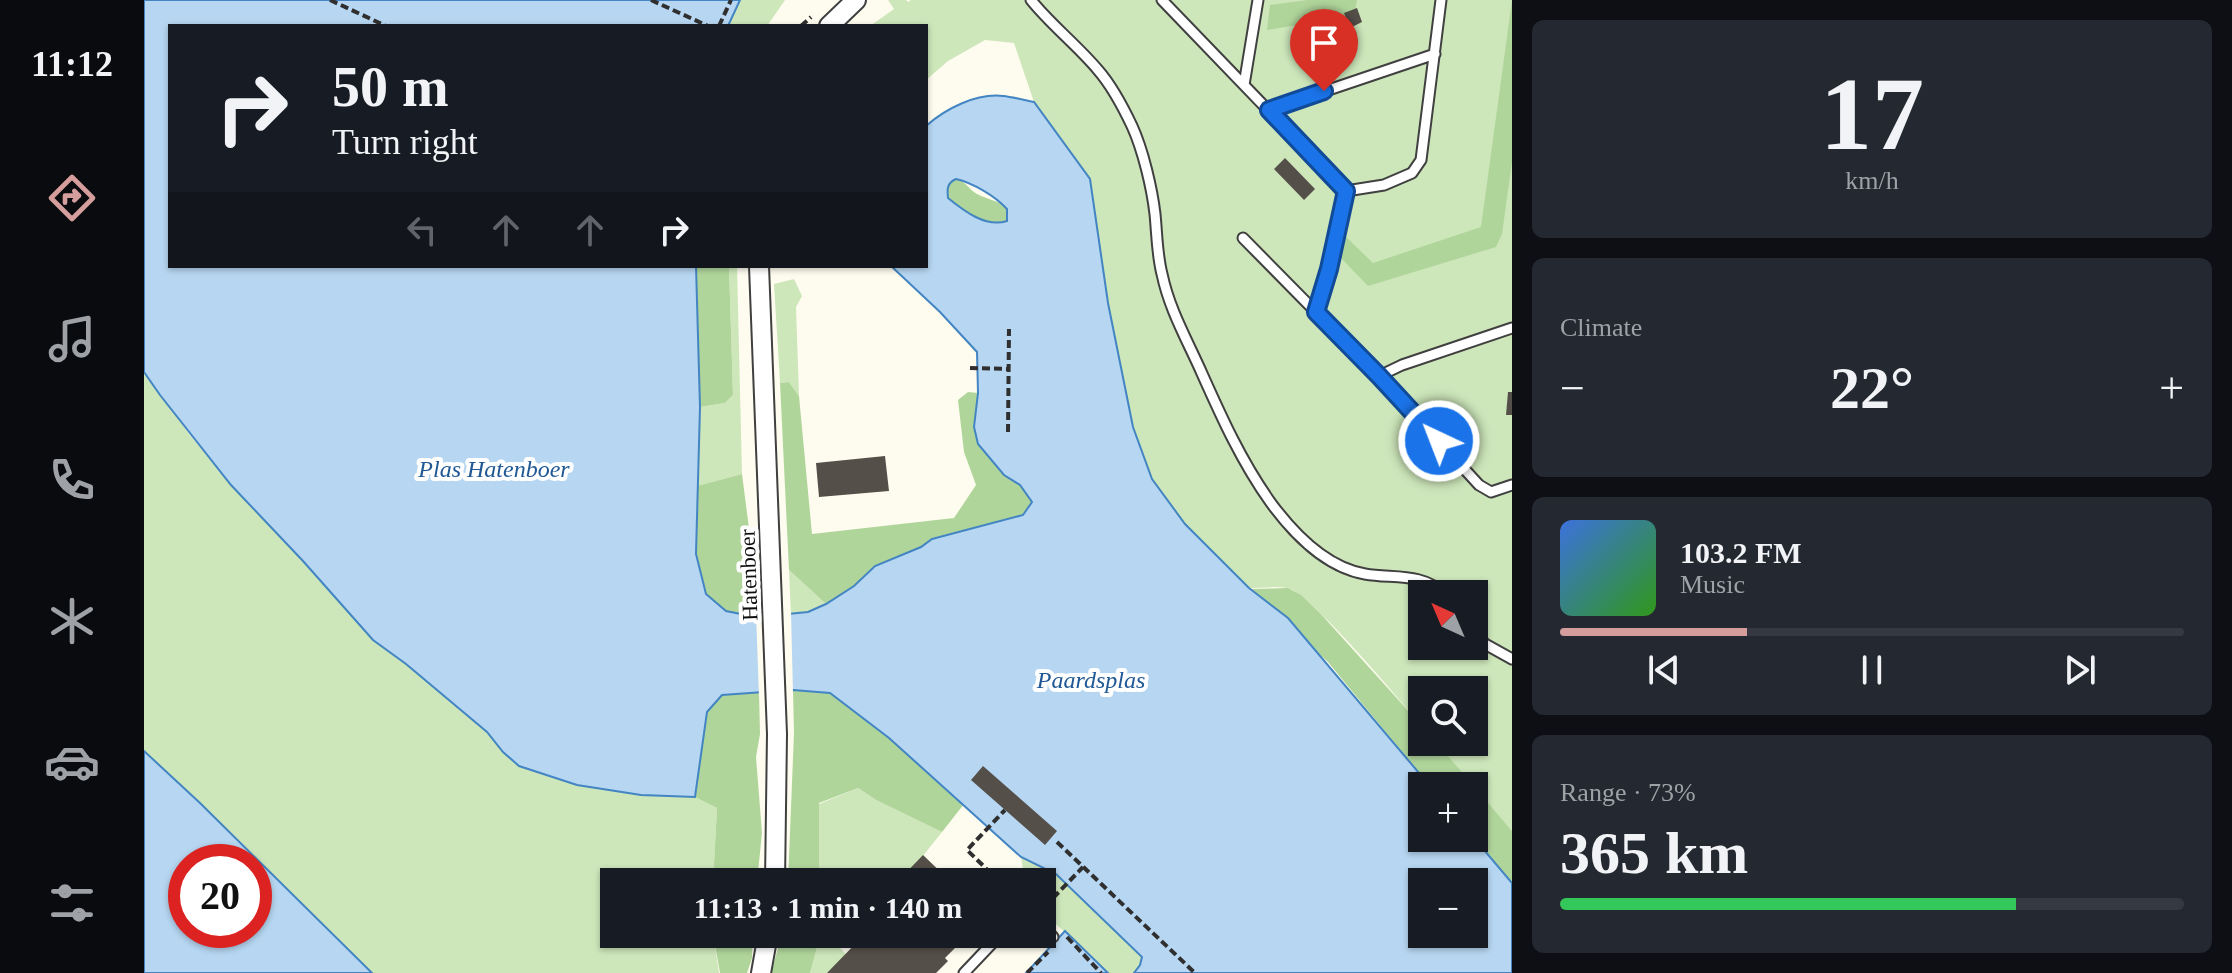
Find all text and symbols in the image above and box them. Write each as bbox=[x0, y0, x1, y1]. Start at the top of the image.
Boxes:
pin bbox=[1290, 9, 1358, 91]
icon: arrive bbox=[1302, 21, 1346, 65]
text: 11:12 bbox=[31, 44, 113, 84]
icon: right bbox=[200, 56, 304, 160]
text: 50 m bbox=[332, 56, 449, 118]
text: 17 bbox=[1820, 56, 1924, 171]
text: Turn right bbox=[332, 122, 478, 162]
text: km/h bbox=[1845, 166, 1899, 195]
icon: directions bbox=[44, 170, 100, 226]
icon: left bbox=[400, 208, 444, 252]
icon: ahead bbox=[484, 208, 528, 252]
icon: ahead bbox=[568, 208, 612, 252]
icon: right bbox=[652, 208, 696, 252]
icon: music bbox=[44, 311, 100, 367]
text: Climate bbox=[1560, 313, 1642, 342]
text: 22° bbox=[1830, 355, 1914, 421]
text: − bbox=[1560, 364, 1585, 413]
text: + bbox=[2159, 364, 2184, 413]
position arrow bbox=[1397, 399, 1481, 483]
icon: phone bbox=[44, 452, 100, 508]
water label: Plas Hatenboer bbox=[417, 456, 570, 482]
street label: Hatenboer bbox=[734, 528, 763, 621]
text: 103.2 FM bbox=[1680, 536, 1802, 569]
text: Music bbox=[1680, 570, 1745, 599]
north arrow bbox=[1408, 580, 1488, 660]
map controls bbox=[1408, 580, 1488, 948]
icon: climate bbox=[44, 593, 100, 649]
icon: previous bbox=[1642, 648, 1686, 692]
icon: pause bbox=[1850, 648, 1894, 692]
icon: next bbox=[2058, 648, 2102, 692]
water label: Paardsplas bbox=[1036, 667, 1145, 693]
button: search bbox=[1408, 676, 1488, 756]
icon: car bbox=[44, 734, 100, 790]
button: + bbox=[1408, 772, 1488, 852]
text: Range · 73% bbox=[1560, 778, 1696, 807]
text: 365 km bbox=[1560, 820, 1748, 886]
speed limit sign: 20 bbox=[168, 844, 272, 948]
button: − bbox=[1408, 868, 1488, 948]
icon: filters bbox=[44, 875, 100, 931]
text: 11:13 · 1 min · 140 m bbox=[694, 891, 962, 924]

